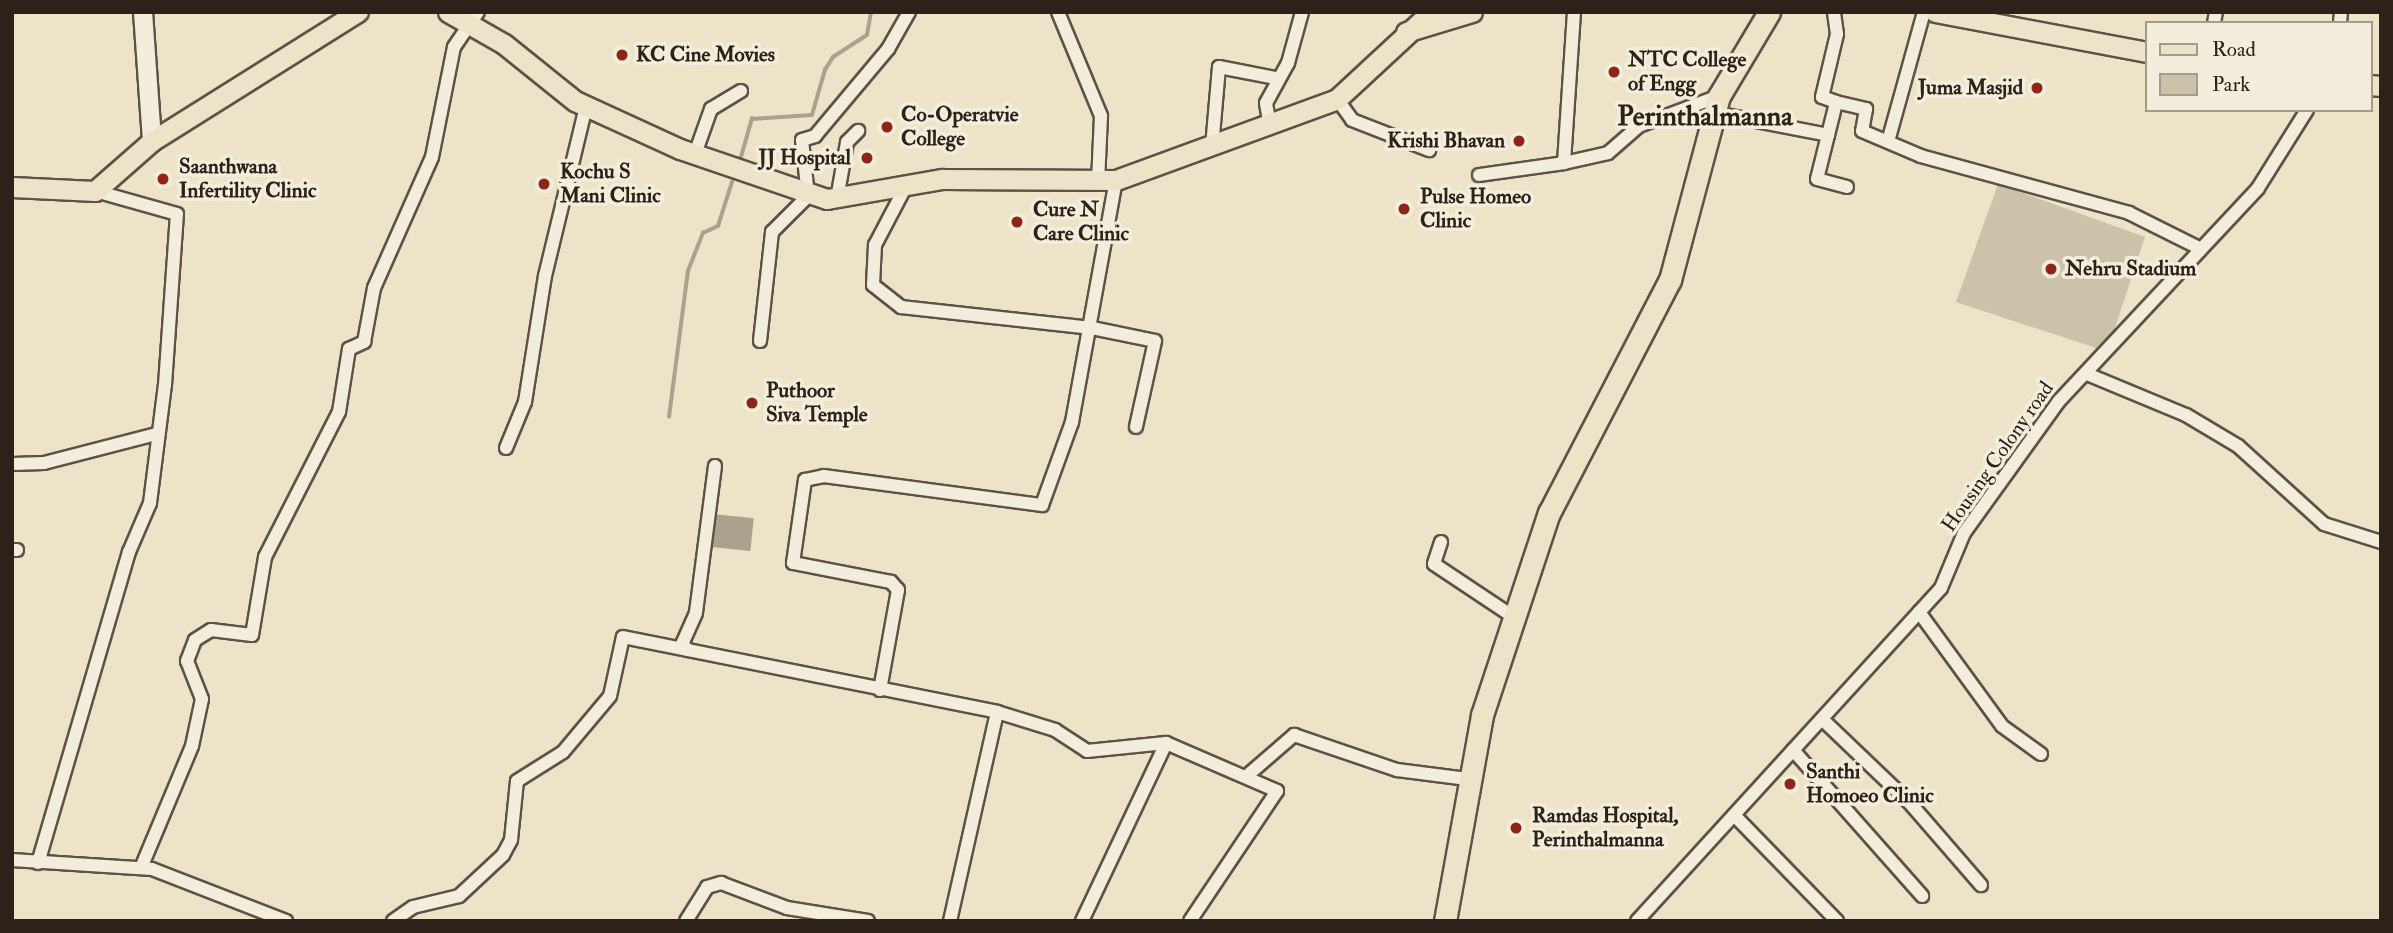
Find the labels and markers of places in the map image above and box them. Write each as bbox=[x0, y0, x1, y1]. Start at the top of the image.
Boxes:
place label: KC Cine Movies bbox=[636, 42, 775, 68]
marker: KC Cine Movies bbox=[614, 47, 630, 63]
place label: NTC College of Engg bbox=[1628, 47, 1746, 97]
marker: NTC College of Engg bbox=[1606, 64, 1622, 80]
place label: Juma Masjid bbox=[1918, 75, 2023, 101]
marker: Juma Masjid bbox=[2029, 80, 2045, 96]
place label: Co-Operatvie College bbox=[901, 102, 1018, 152]
marker: Co-Operatvie College bbox=[879, 119, 895, 135]
place label: Krishi Bhavan bbox=[1387, 128, 1505, 154]
marker: Krishi Bhavan bbox=[1511, 133, 1527, 149]
place label: JJ Hospital bbox=[758, 145, 851, 171]
marker: JJ Hospital bbox=[857, 148, 877, 168]
place label: Saanthwana Infertility Clinic bbox=[179, 154, 316, 204]
place label: Kochu S Mani Clinic bbox=[560, 159, 661, 209]
marker: Saanthwana Infertility Clinic bbox=[153, 169, 173, 189]
marker: Kochu S Mani Clinic bbox=[534, 174, 554, 194]
place label: Pulse Homeo Clinic bbox=[1420, 184, 1531, 234]
place label: Cure N Care Clinic bbox=[1033, 197, 1129, 247]
marker: Pulse Homeo Clinic bbox=[1394, 199, 1414, 219]
marker: Cure N Care Clinic bbox=[1007, 212, 1027, 232]
place label: Nehru Stadium bbox=[2065, 256, 2196, 282]
marker: Nehru Stadium bbox=[2043, 261, 2059, 277]
place label: Puthoor Siva Temple bbox=[766, 378, 868, 428]
marker: Puthoor Siva Temple bbox=[744, 395, 760, 411]
place label: Santhi Homoeo Clinic bbox=[1806, 759, 1934, 809]
marker: Santhi Homoeo Clinic bbox=[1780, 774, 1800, 794]
place label: Ramdas Hospital, Perinthalmanna bbox=[1532, 803, 1678, 853]
marker: Ramdas Hospital, Perinthalmanna bbox=[1506, 818, 1526, 838]

